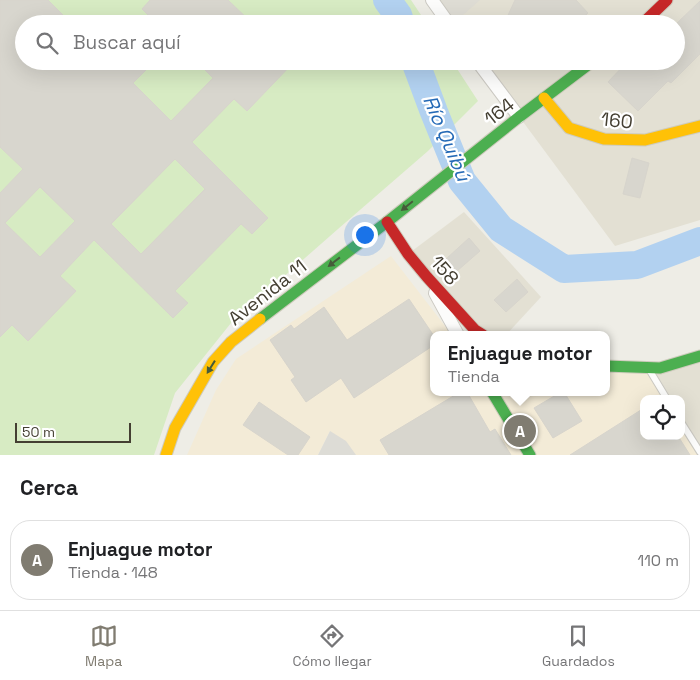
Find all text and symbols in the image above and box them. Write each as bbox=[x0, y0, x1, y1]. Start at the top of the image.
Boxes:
search box bbox=[15, 15, 685, 70]
icon: search bbox=[33, 29, 61, 57]
text: Buscar aquí bbox=[73, 30, 181, 55]
water label: Río Quibú bbox=[417, 91, 477, 186]
street label: 164 bbox=[479, 92, 519, 131]
street label: 160 bbox=[600, 106, 634, 135]
one-way arrow bbox=[401, 200, 414, 211]
your location bbox=[352, 222, 378, 248]
street label: 158 bbox=[425, 250, 464, 290]
street label: Avenida 11 bbox=[223, 254, 312, 331]
one-way arrow bbox=[328, 257, 341, 268]
popup bbox=[430, 331, 610, 396]
text: Enjuague motor bbox=[448, 341, 592, 366]
one-way arrow bbox=[206, 360, 215, 373]
text: Tienda bbox=[448, 366, 500, 387]
map controls bbox=[640, 395, 685, 440]
button: locate bbox=[640, 395, 685, 440]
pin: A bbox=[504, 412, 536, 450]
scale bar bbox=[15, 420, 131, 443]
text: 50 m bbox=[22, 423, 55, 441]
text: Cerca bbox=[20, 474, 78, 501]
text: Enjuague motor bbox=[68, 537, 212, 562]
text: A bbox=[32, 550, 42, 571]
text: 110 m bbox=[637, 550, 679, 571]
text: Tienda · 148 bbox=[68, 562, 158, 583]
tab: Mapa bbox=[85, 622, 122, 670]
tab: Cómo llegar bbox=[292, 622, 372, 670]
tab: Guardados bbox=[542, 622, 615, 670]

